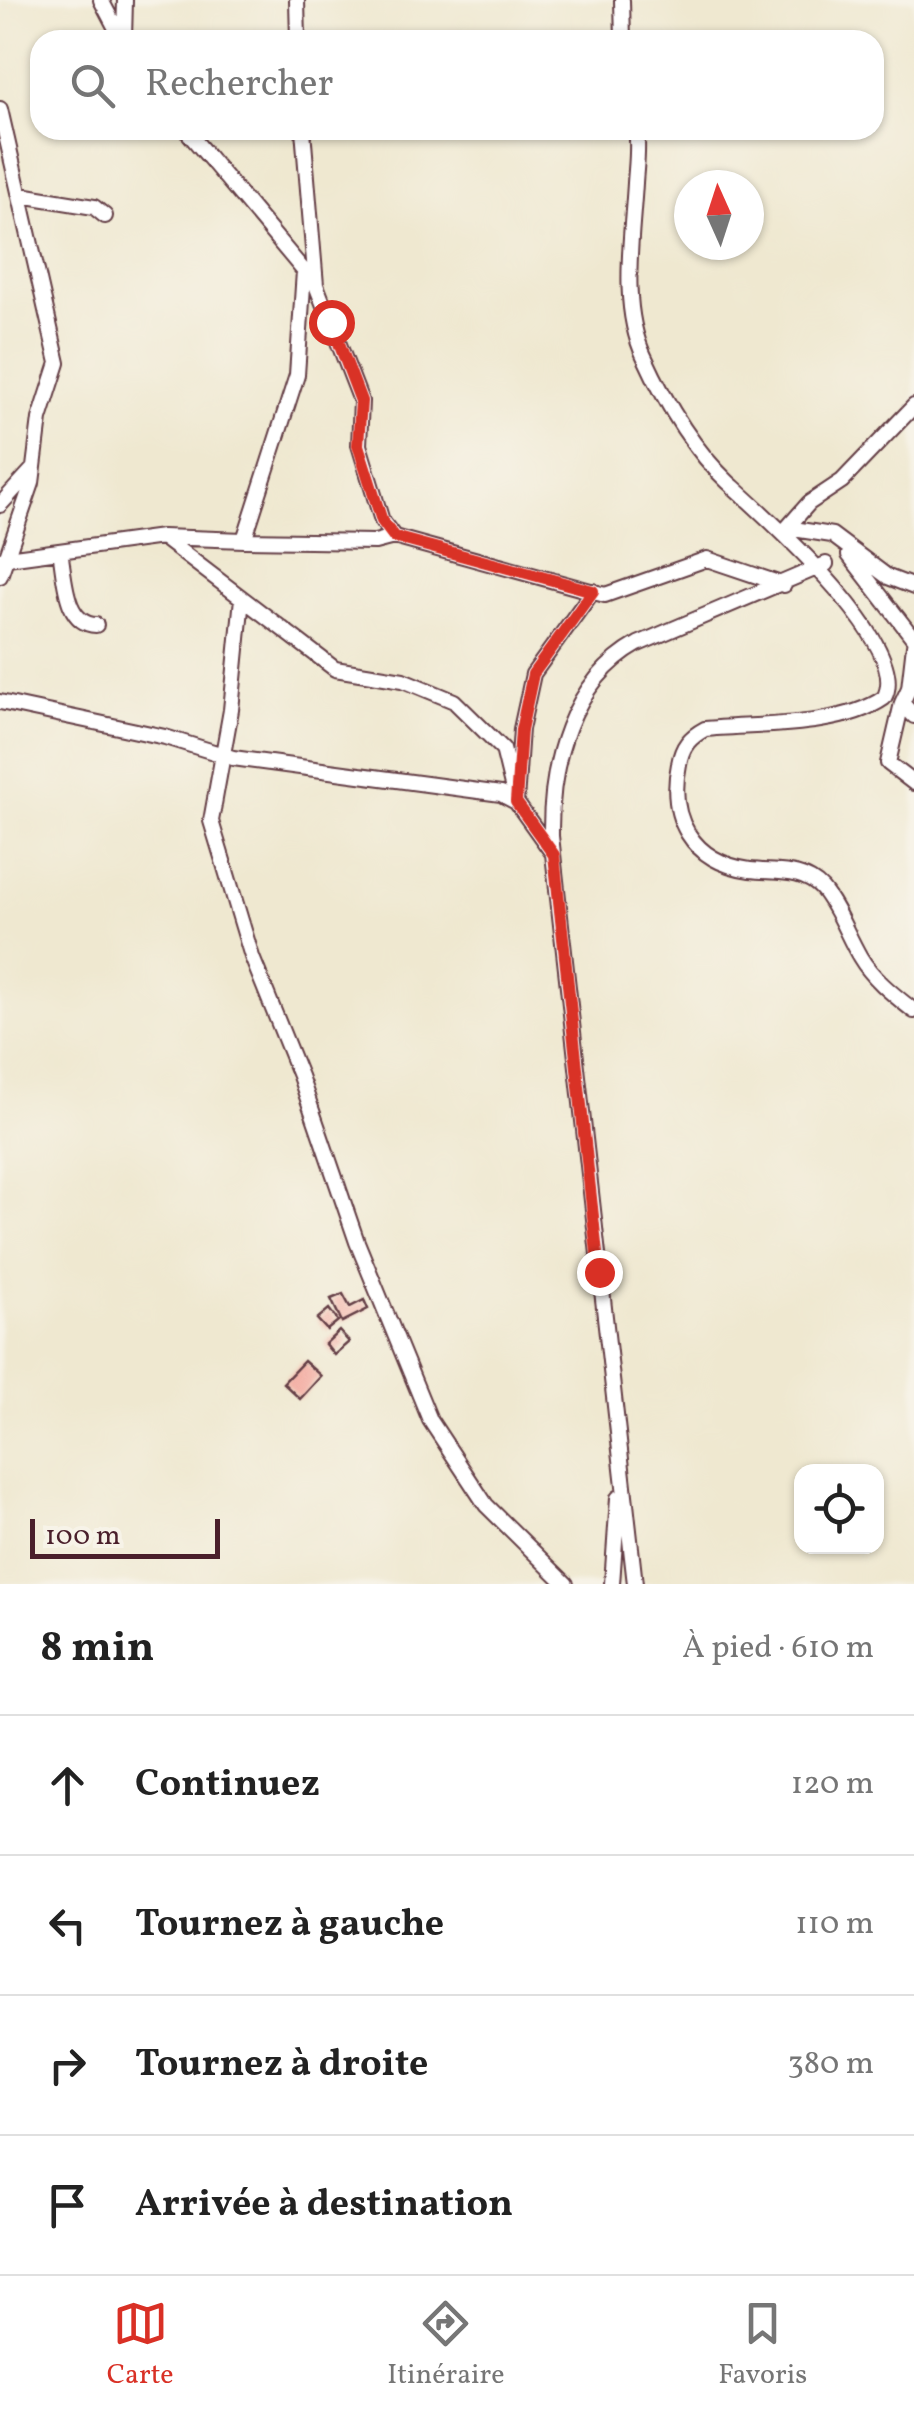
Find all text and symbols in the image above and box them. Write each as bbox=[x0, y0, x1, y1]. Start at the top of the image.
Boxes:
search box bbox=[30, 30, 884, 140]
icon: search bbox=[65, 58, 120, 113]
text: Rechercher bbox=[145, 59, 333, 112]
north arrow bbox=[674, 170, 764, 260]
route start bbox=[309, 300, 355, 346]
route end bbox=[577, 1250, 623, 1296]
map controls bbox=[794, 1464, 884, 1554]
button: locate bbox=[794, 1464, 884, 1554]
scale bar bbox=[30, 1514, 220, 1558]
text: 100 m bbox=[45, 1517, 120, 1556]
text: 8 min bbox=[40, 1620, 154, 1679]
text: À pied · 610 m bbox=[682, 1627, 874, 1671]
icon: ahead bbox=[40, 1758, 95, 1813]
text: Continuez bbox=[135, 1759, 320, 1812]
text: 120 m bbox=[791, 1763, 874, 1807]
icon: left bbox=[40, 1898, 95, 1953]
text: Tournez à gauche bbox=[135, 1899, 444, 1952]
text: 110 m bbox=[795, 1903, 874, 1947]
icon: right bbox=[40, 2038, 95, 2093]
text: Tournez à droite bbox=[135, 2039, 428, 2092]
text: 380 m bbox=[787, 2043, 874, 2087]
icon: arrive bbox=[40, 2178, 95, 2233]
text: Arrivée à destination bbox=[135, 2179, 513, 2232]
tab: Carte bbox=[107, 2296, 174, 2395]
tab: Itinéraire bbox=[387, 2296, 505, 2395]
tab: Favoris bbox=[718, 2296, 807, 2395]

